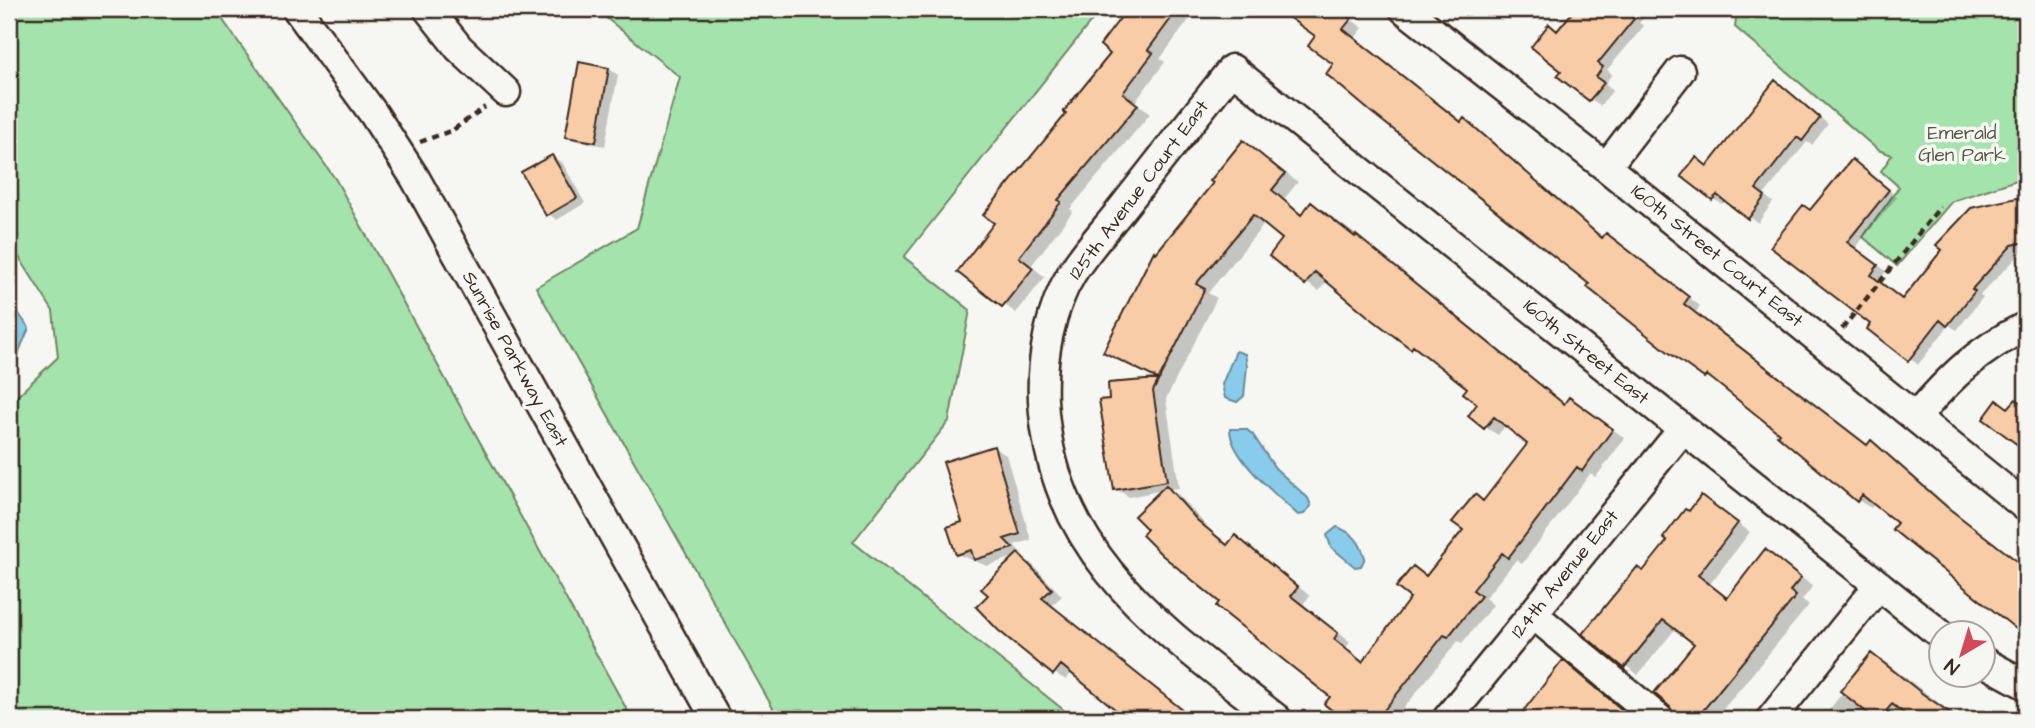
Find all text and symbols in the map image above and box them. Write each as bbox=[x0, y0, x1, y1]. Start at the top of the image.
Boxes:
street label: 125th Avenue Court East bbox=[1062, 94, 1216, 285]
park label: Emerald Glen Park bbox=[1918, 120, 2006, 169]
street label: 160th Street Court East bbox=[1625, 178, 1809, 334]
street label: Sunrise Parkway East bbox=[454, 266, 575, 453]
street label: 160th Street East bbox=[1517, 293, 1655, 412]
street label: 124th Avenue East bbox=[1505, 504, 1626, 644]
north arrow bbox=[1926, 620, 1996, 690]
text: N bbox=[1939, 652, 1965, 681]

